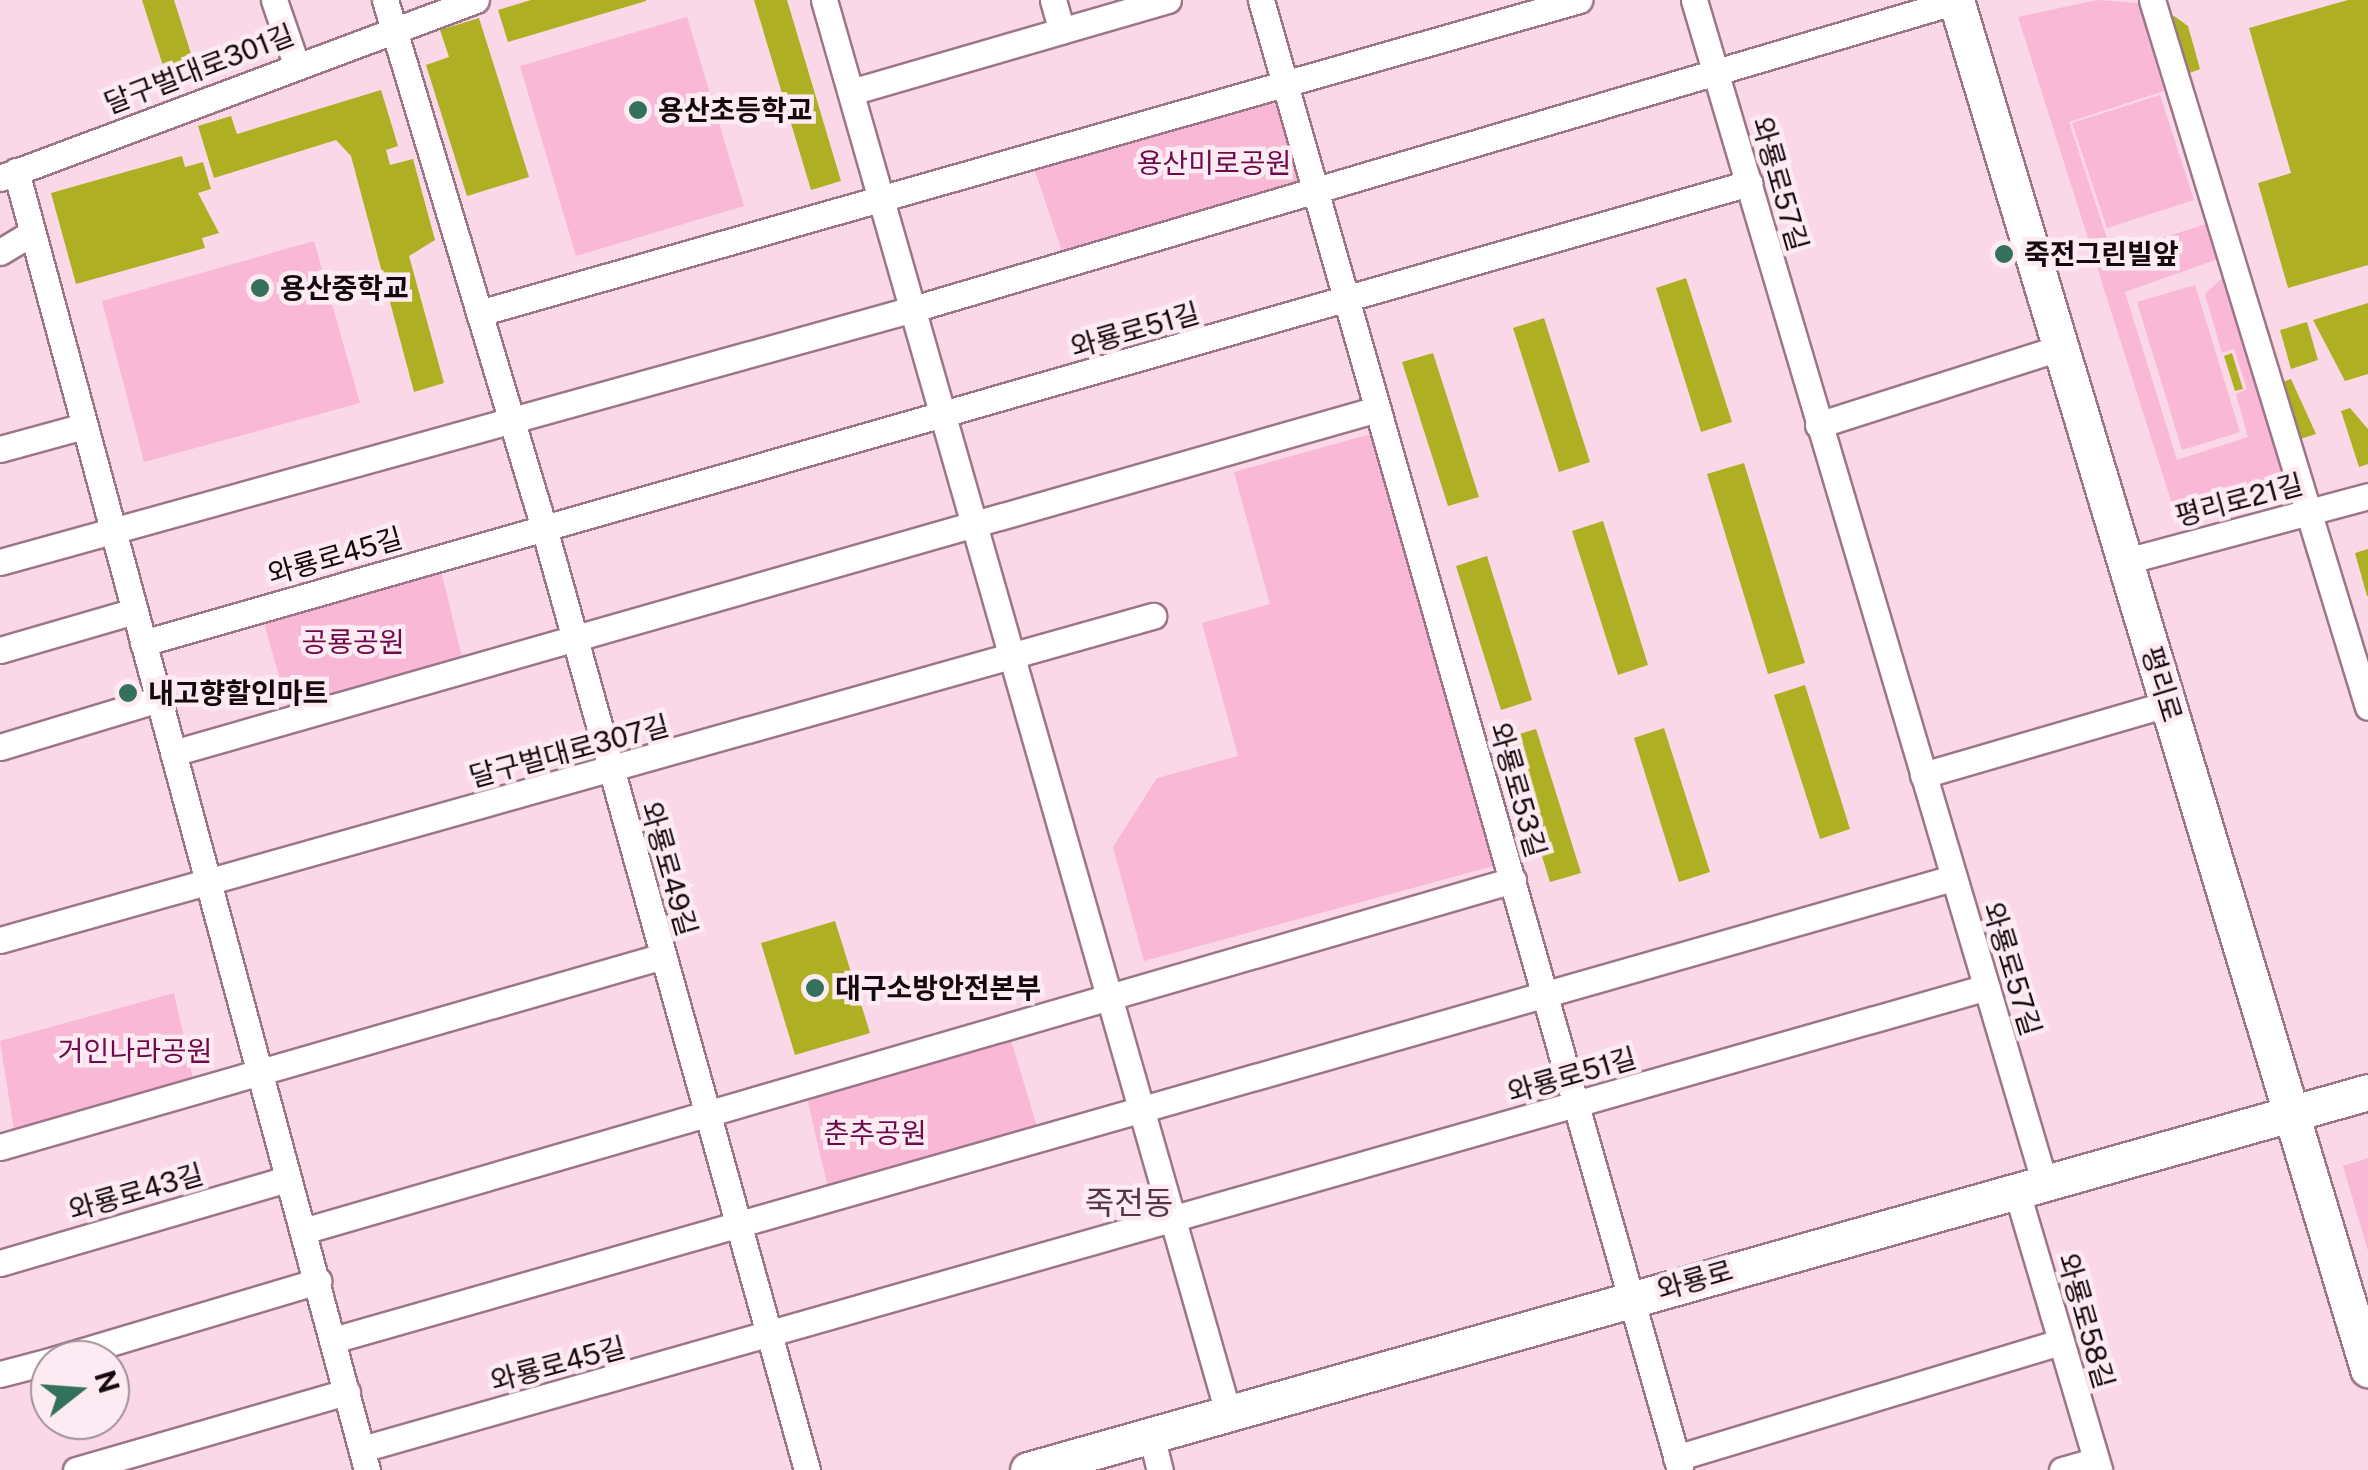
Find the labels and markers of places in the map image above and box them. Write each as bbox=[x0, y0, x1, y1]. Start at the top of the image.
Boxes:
place label: 용산초등학교 bbox=[658, 93, 813, 127]
marker: 용산초등학교 bbox=[627, 99, 649, 121]
place label: 죽전그린빌앞 bbox=[2024, 237, 2179, 271]
marker: 죽전그린빌앞 bbox=[1993, 243, 2015, 265]
place label: 용산중학교 bbox=[280, 271, 409, 305]
marker: 용산중학교 bbox=[249, 277, 271, 299]
place label: 내고향할인마트 bbox=[148, 676, 328, 710]
marker: 내고향할인마트 bbox=[117, 682, 139, 704]
place label: 대구소방안전본부 bbox=[835, 971, 1041, 1005]
marker: 대구소방안전본부 bbox=[804, 977, 826, 999]

